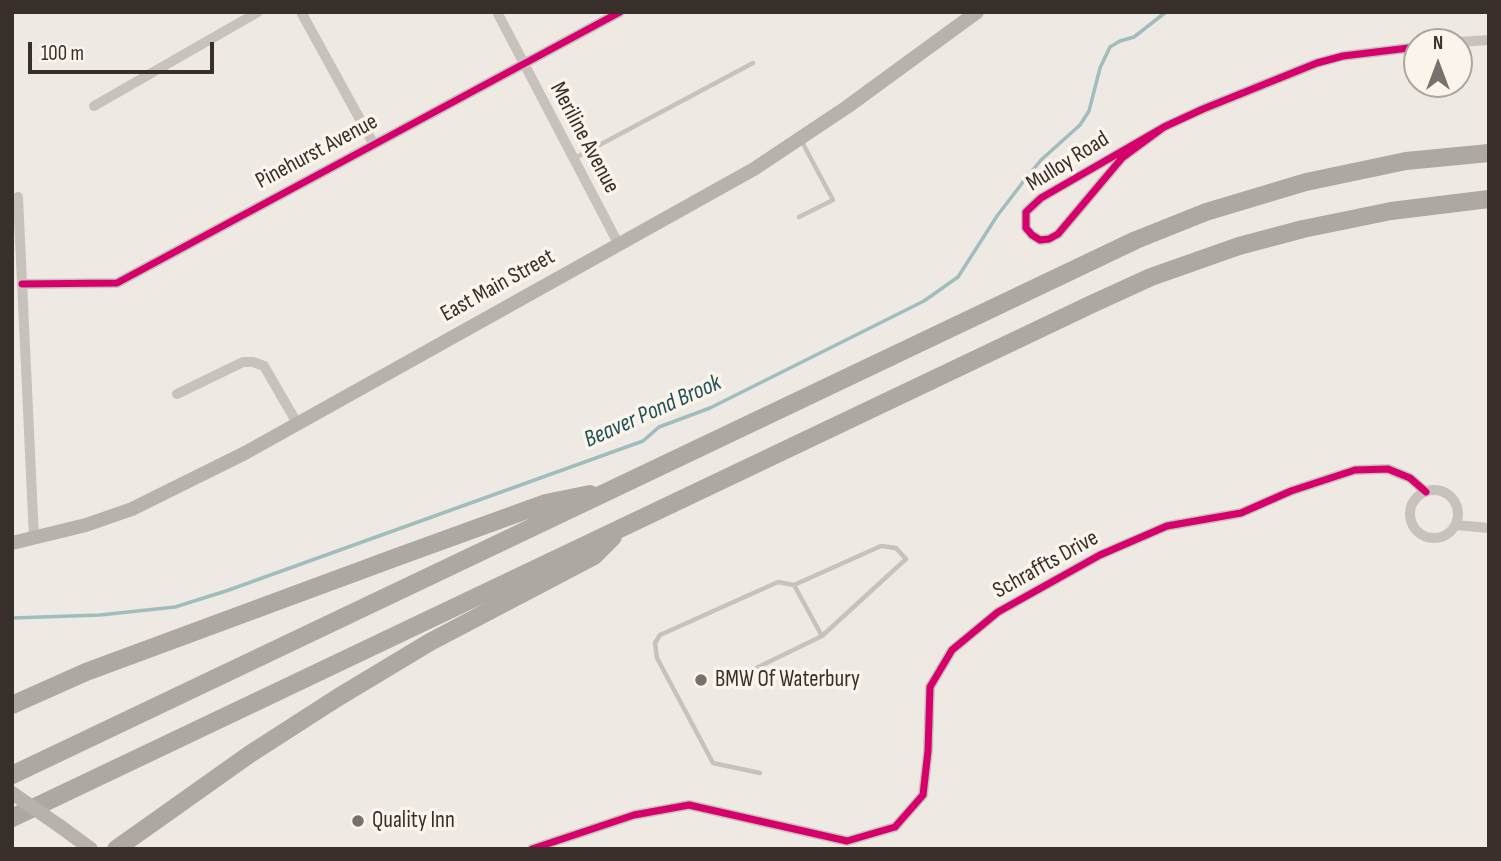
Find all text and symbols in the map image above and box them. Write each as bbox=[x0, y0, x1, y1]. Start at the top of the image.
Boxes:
scale bar bbox=[32, 28, 217, 72]
north arrow bbox=[1403, 28, 1473, 98]
text: N bbox=[1433, 32, 1443, 55]
text: 100 m bbox=[41, 41, 84, 66]
street label: Meriline Avenue bbox=[543, 78, 625, 198]
street label: Pinehurst Avenue bbox=[251, 108, 383, 196]
street label: Mulloy Road bbox=[1022, 126, 1114, 198]
street label: East Main Street bbox=[436, 243, 560, 329]
water label: Beaver Pond Brook bbox=[580, 369, 726, 455]
street label: Schraffts Drive bbox=[989, 525, 1103, 605]
place label: BMW Of Waterbury bbox=[715, 666, 860, 694]
marker: BMW Of Waterbury bbox=[693, 672, 709, 688]
place label: Quality Inn bbox=[372, 807, 455, 835]
marker: Quality Inn bbox=[350, 813, 366, 829]

